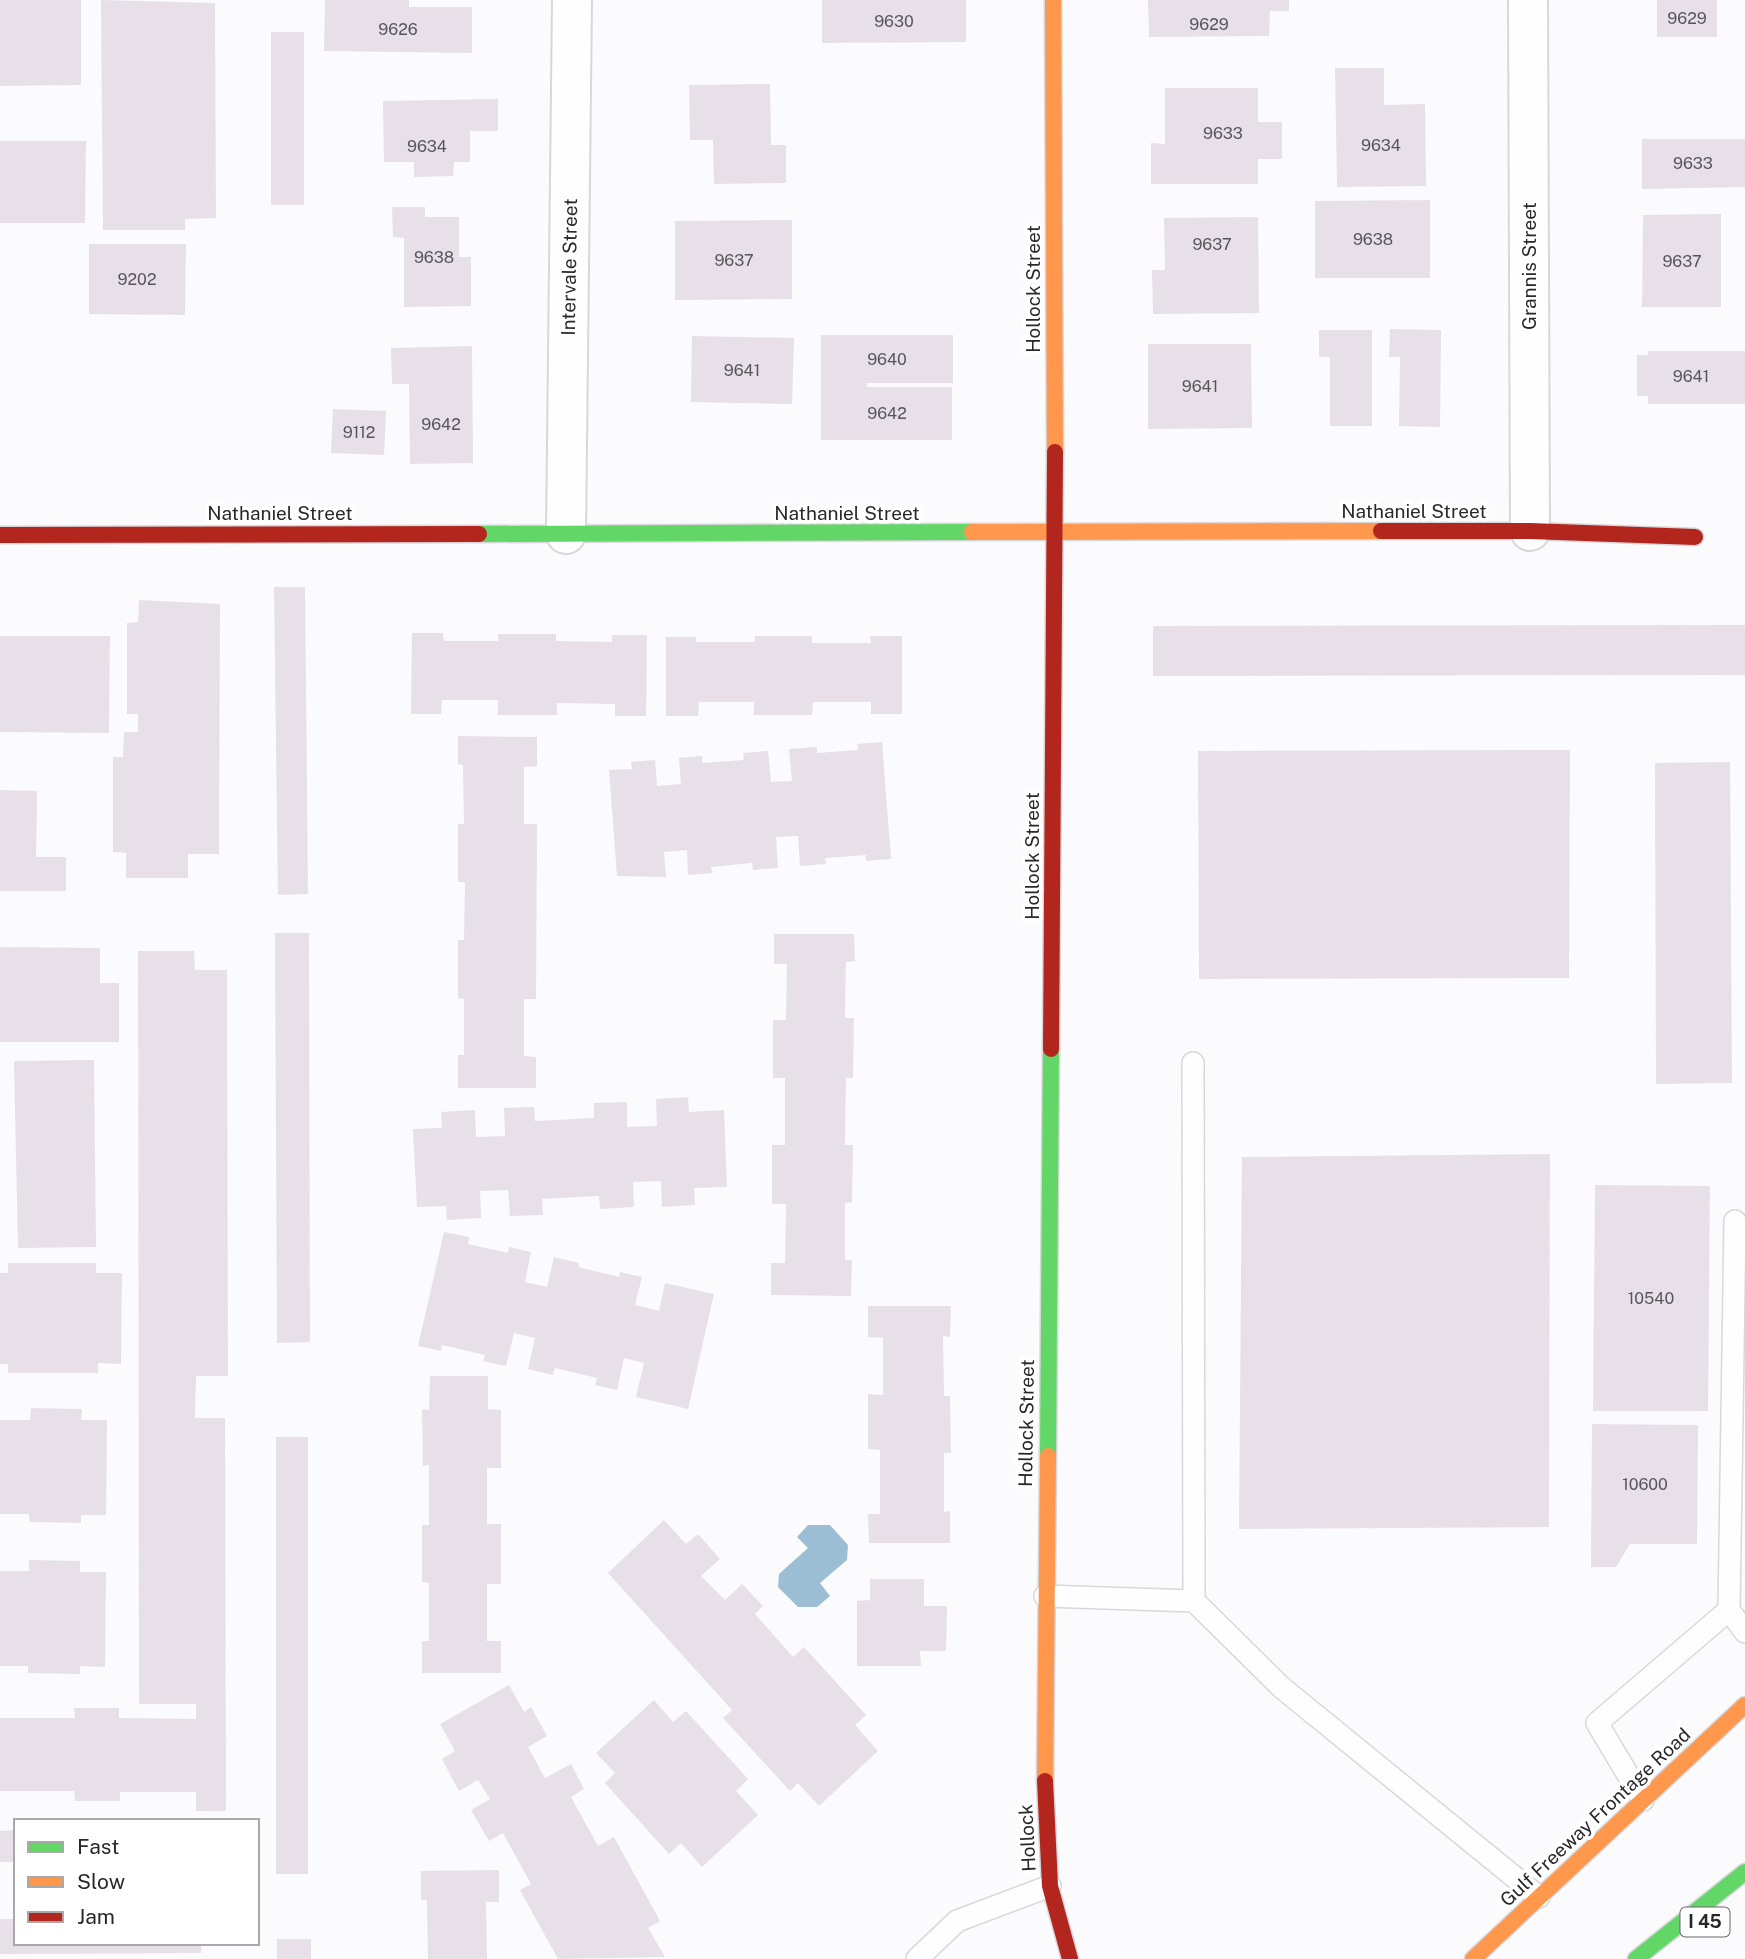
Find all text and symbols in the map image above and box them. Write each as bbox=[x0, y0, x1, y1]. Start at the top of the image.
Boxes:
house number: 9629 bbox=[1667, 9, 1707, 28]
house number: 9630 bbox=[874, 12, 914, 31]
house number: 9629 bbox=[1189, 15, 1229, 34]
house number: 9626 bbox=[378, 20, 418, 39]
house number: 9633 bbox=[1203, 124, 1243, 143]
house number: 9634 bbox=[1361, 136, 1401, 155]
house number: 9634 bbox=[407, 137, 447, 156]
house number: 9633 bbox=[1673, 154, 1713, 173]
street label: Intervale Street bbox=[557, 198, 581, 336]
street label: Grannis Street bbox=[1518, 202, 1540, 330]
street label: Hollock Street bbox=[1022, 225, 1044, 353]
house number: 9638 bbox=[1353, 230, 1393, 249]
house number: 9637 bbox=[1192, 235, 1232, 254]
house number: 9638 bbox=[414, 248, 454, 267]
house number: 9637 bbox=[714, 251, 754, 270]
house number: 9637 bbox=[1662, 252, 1702, 271]
house number: 9202 bbox=[118, 270, 156, 289]
house number: 9640 bbox=[867, 350, 907, 369]
house number: 9641 bbox=[724, 361, 760, 380]
house number: 9641 bbox=[1673, 367, 1709, 386]
house number: 9641 bbox=[1182, 377, 1218, 396]
house number: 9642 bbox=[867, 404, 907, 423]
house number: 9642 bbox=[421, 415, 461, 434]
house number: 9112 bbox=[343, 423, 375, 442]
street label: Nathaniel Street bbox=[1341, 500, 1487, 522]
street label: Nathaniel Street bbox=[207, 502, 353, 524]
street label: Nathaniel Street bbox=[774, 502, 920, 524]
street label: Hollock Street bbox=[1021, 792, 1043, 920]
house number: 10540 bbox=[1628, 1289, 1674, 1308]
street label: Hollock Street bbox=[1014, 1359, 1038, 1487]
house number: 10600 bbox=[1622, 1475, 1668, 1494]
street label: Gulf Freeway Frontage Road bbox=[1496, 1723, 1694, 1911]
street label: Hollock bbox=[1014, 1803, 1040, 1872]
legend bbox=[14, 1819, 259, 1945]
text: Fast bbox=[77, 1834, 119, 1859]
text: Slow bbox=[77, 1869, 125, 1894]
text: Jam bbox=[77, 1904, 115, 1929]
road number: I 45 bbox=[1680, 1908, 1730, 1936]

